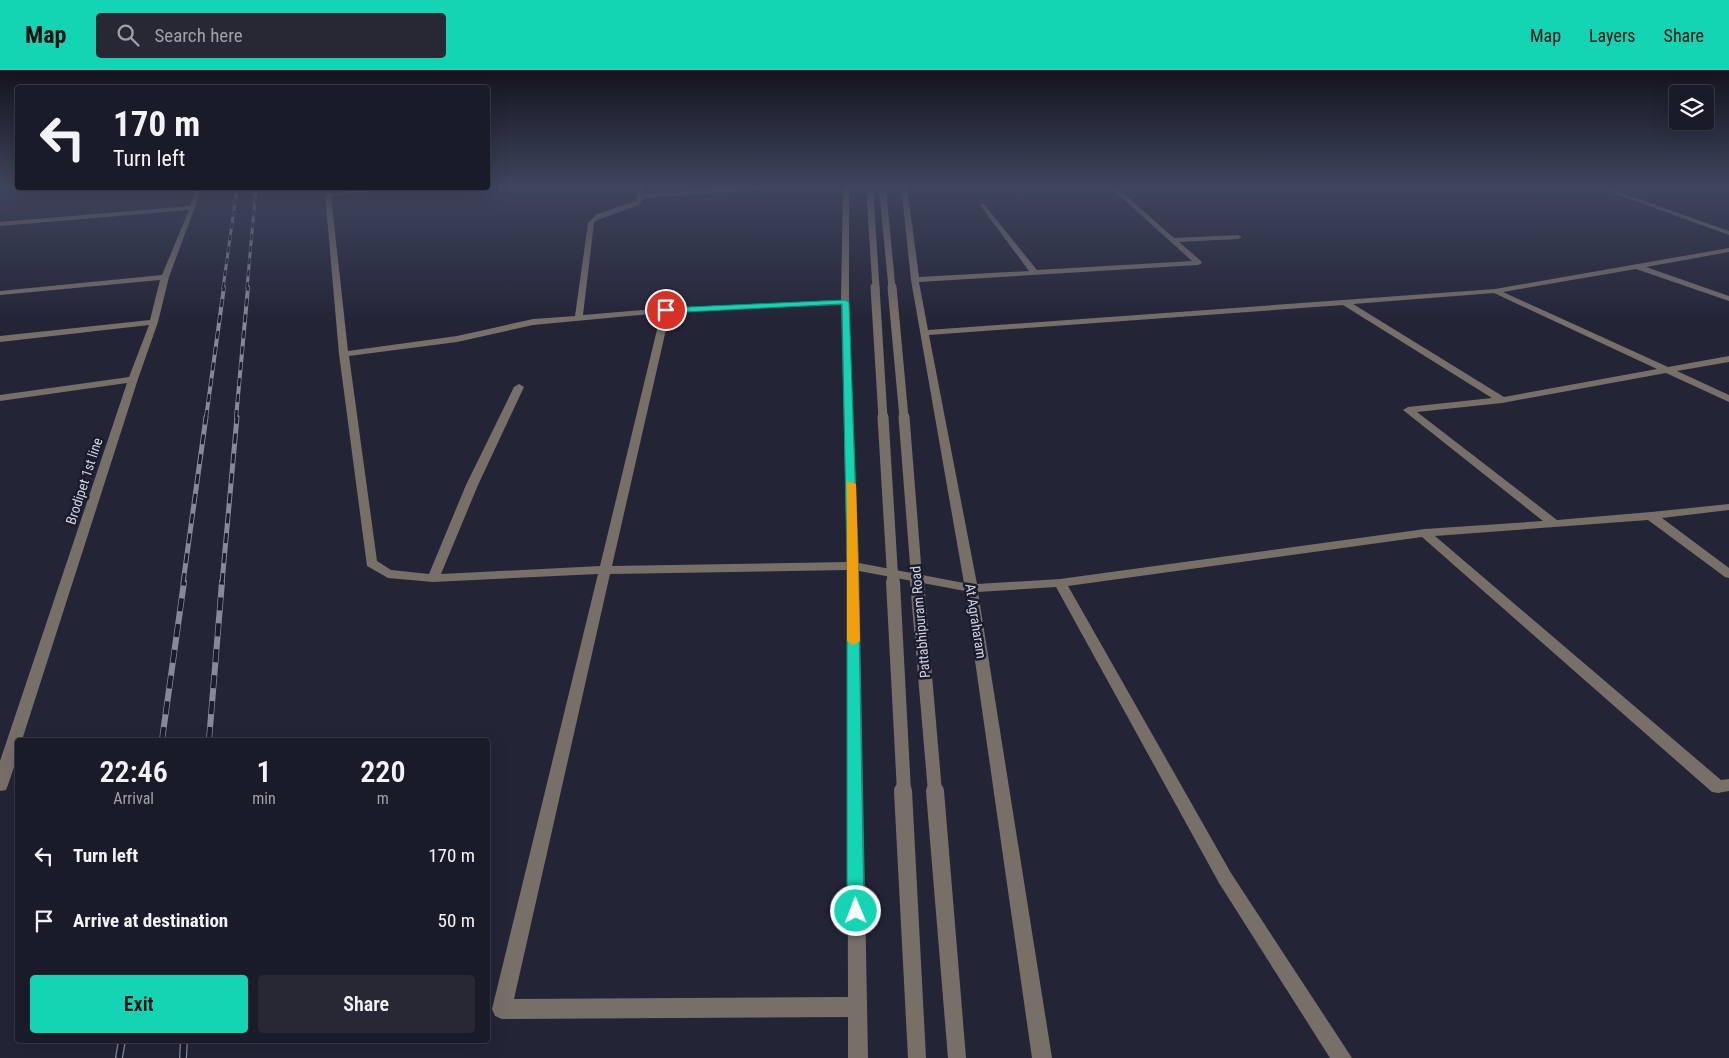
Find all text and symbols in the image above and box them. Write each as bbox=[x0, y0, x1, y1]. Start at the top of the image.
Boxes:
search box bbox=[96, 13, 446, 58]
text: Map bbox=[25, 21, 66, 49]
icon: search bbox=[114, 21, 142, 49]
text: Search here bbox=[154, 24, 243, 47]
text: Map bbox=[1530, 25, 1561, 46]
text: Layers bbox=[1589, 25, 1636, 46]
text: Share bbox=[1664, 25, 1704, 46]
map controls bbox=[1669, 85, 1714, 130]
button: layers bbox=[1669, 85, 1714, 130]
text: 170 m bbox=[113, 104, 200, 145]
icon: left bbox=[30, 105, 95, 170]
text: Turn left bbox=[113, 146, 185, 171]
pin bbox=[645, 289, 687, 331]
icon: arrive bbox=[652, 296, 680, 324]
street label: Brodipet 1st line bbox=[62, 435, 106, 526]
street label: Pattabhipuram Road bbox=[907, 565, 933, 679]
street label: At Agraharam bbox=[962, 582, 990, 660]
text: 22:46 bbox=[99, 754, 168, 789]
text: 1 bbox=[256, 754, 272, 789]
text: 220 bbox=[360, 754, 405, 789]
text: Arrival bbox=[113, 789, 154, 808]
text: min bbox=[252, 789, 276, 808]
text: m bbox=[377, 789, 389, 808]
icon: left bbox=[30, 842, 58, 870]
text: Turn left bbox=[73, 844, 138, 867]
text: 170 m bbox=[428, 844, 475, 867]
position arrow bbox=[829, 884, 881, 936]
icon: arrive bbox=[30, 907, 58, 935]
text: Arrive at destination bbox=[73, 909, 228, 932]
text: 50 m bbox=[438, 909, 475, 932]
button: Exit bbox=[30, 975, 248, 1033]
button: Share bbox=[258, 975, 475, 1033]

